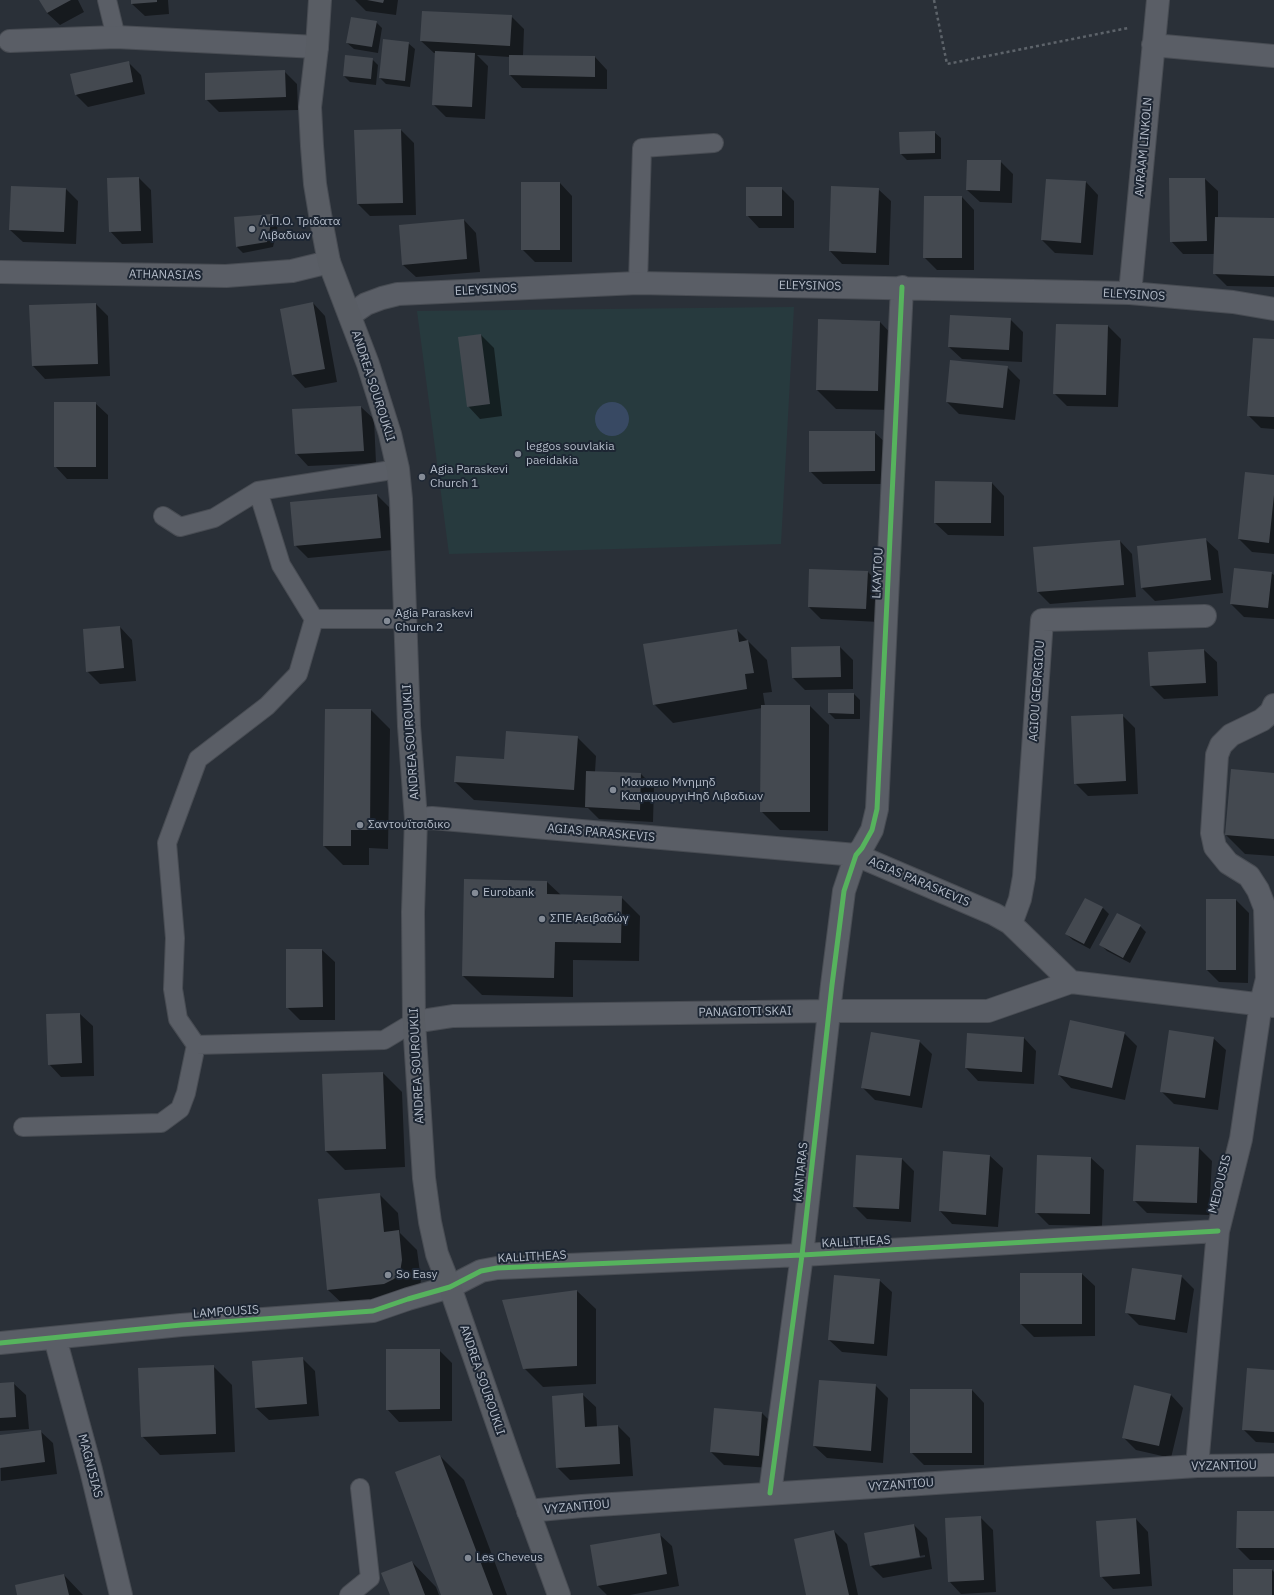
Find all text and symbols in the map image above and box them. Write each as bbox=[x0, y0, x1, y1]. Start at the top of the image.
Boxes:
street label: AVRAAM LINKOLN bbox=[1132, 97, 1156, 197]
place label: Λ.Π.Ο. Τριδατα Λιβαδιων bbox=[260, 215, 340, 243]
marker: Λ.Π.Ο. Τριδατα Λιβαδιων bbox=[247, 224, 257, 234]
street label: ATHANASIAS bbox=[129, 267, 201, 283]
street label: ELEYSINOS bbox=[779, 278, 841, 294]
street label: ELEYSINOS bbox=[454, 281, 518, 299]
street label: ELEYSINOS bbox=[1102, 286, 1166, 304]
street label: ANDREA SOUROUKLI bbox=[348, 329, 398, 443]
place label: leggos souvlakia paeidakia bbox=[526, 440, 615, 468]
marker: leggos souvlakia paeidakia bbox=[513, 449, 523, 459]
place label: Agia Paraskevi Church 1 bbox=[430, 463, 508, 491]
marker: Agia Paraskevi Church 1 bbox=[417, 472, 427, 482]
street label: LKAYTOU bbox=[869, 547, 887, 599]
place label: Agia Paraskevi Church 2 bbox=[395, 607, 473, 635]
marker: Agia Paraskevi Church 2 bbox=[382, 616, 392, 626]
street label: AGIOU GEORGIOU bbox=[1026, 640, 1048, 742]
street label: ANDREA SOUROUKLI bbox=[400, 684, 422, 800]
place label: Μαυαειο Μνημηδ ΚαηαμουργιΗηδ Λιβαδιων bbox=[621, 776, 763, 804]
marker: Μαυαειο Μνημηδ ΚαηαμουργιΗηδ Λιβαδιων bbox=[608, 785, 618, 795]
place label: Σαντουϊτσιδικο bbox=[368, 818, 450, 832]
marker: Σαντουϊτσιδικο bbox=[355, 820, 365, 830]
street label: AGIAS PARASKEVIS bbox=[546, 821, 656, 845]
street label: AGIAS PARASKEVIS bbox=[866, 854, 972, 910]
place label: Eurobank bbox=[483, 886, 534, 900]
marker: Eurobank bbox=[470, 888, 480, 898]
place label: ΣΠΕ Αειβαδώγ bbox=[550, 912, 629, 926]
marker: ΣΠΕ Αειβαδώγ bbox=[537, 914, 547, 924]
street label: PANAGIOTI SKAI bbox=[698, 1004, 792, 1020]
street label: ANDREA SOUROUKLI bbox=[407, 1008, 427, 1124]
street label: KANTARAS bbox=[791, 1141, 811, 1203]
street label: MEDOUSIS bbox=[1206, 1153, 1234, 1215]
street label: KALLITHEAS bbox=[821, 1233, 891, 1251]
street label: KALLITHEAS bbox=[497, 1248, 567, 1266]
place label: So Easy bbox=[396, 1268, 438, 1282]
marker: So Easy bbox=[383, 1270, 393, 1280]
street label: LAMPOUSIS bbox=[192, 1303, 260, 1321]
street label: ANDREA SOUROUKLI bbox=[456, 1323, 508, 1437]
street label: MAGNISIAS bbox=[75, 1433, 105, 1499]
street label: VYZANTIOU bbox=[1191, 1458, 1257, 1474]
street label: VYZANTIOU bbox=[868, 1476, 934, 1494]
street label: VYZANTIOU bbox=[544, 1497, 610, 1517]
place label: Les Cheveus bbox=[476, 1551, 543, 1565]
marker: Les Cheveus bbox=[463, 1553, 473, 1563]

